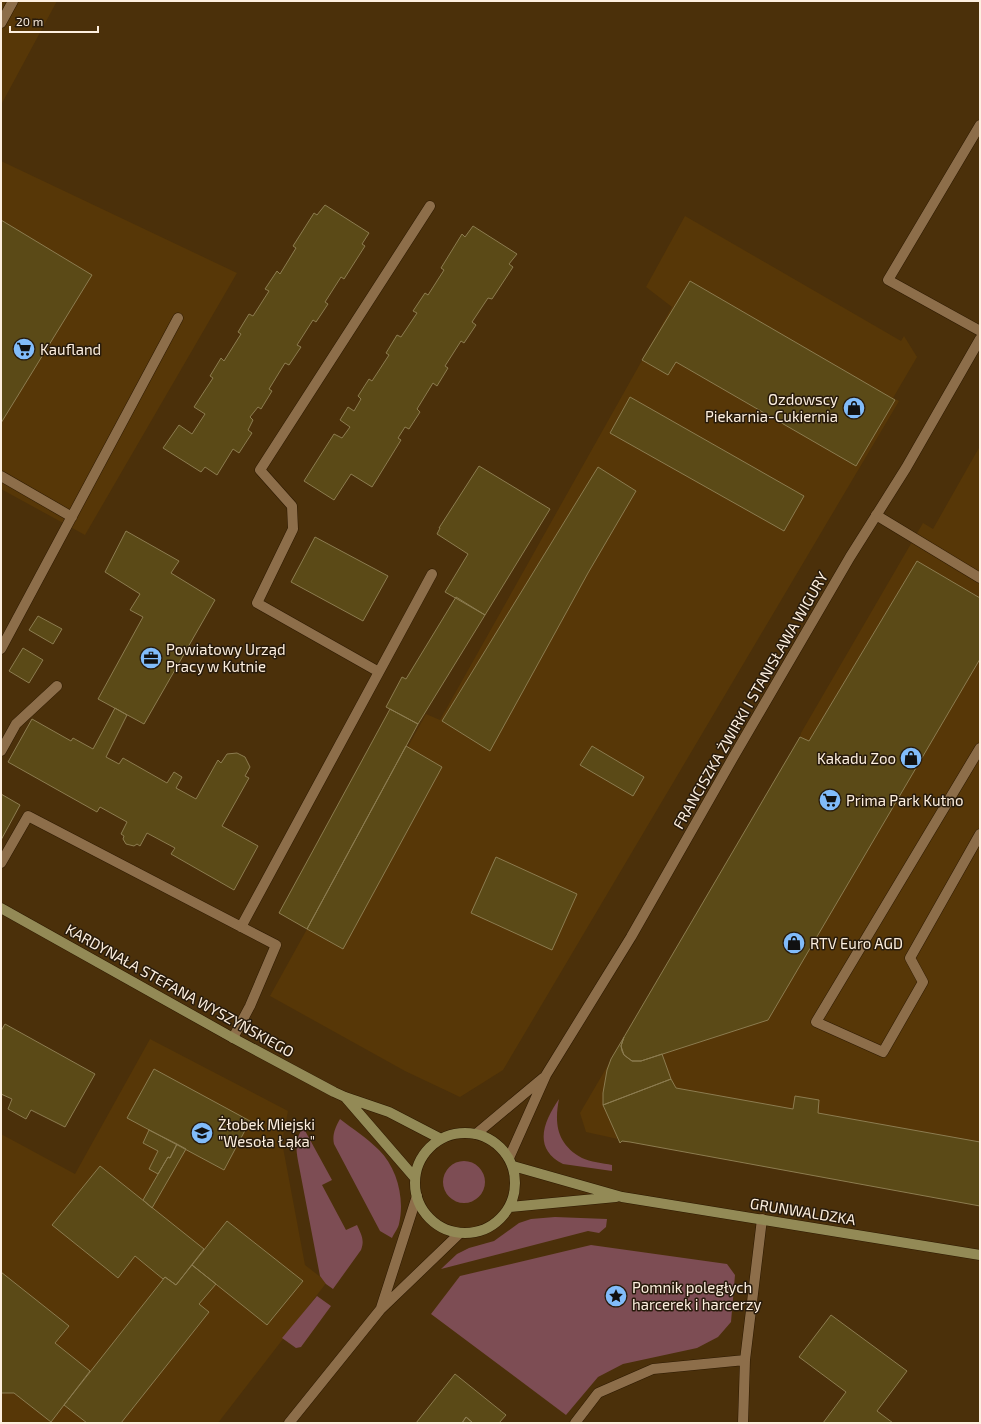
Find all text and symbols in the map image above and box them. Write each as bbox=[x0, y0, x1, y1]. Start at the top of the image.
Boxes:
scale bar bbox=[10, 8, 98, 34]
text: 20 m bbox=[16, 14, 43, 28]
supermarket icon: Kaufland bbox=[11, 336, 37, 362]
place label: Kaufland bbox=[40, 340, 101, 358]
place label: Ozdowscy Piekarnia-Cukiernia bbox=[705, 390, 838, 425]
shop icon: Ozdowscy Piekarnia-Cukiernia bbox=[841, 395, 867, 421]
street label: FRANCISZKA ŻWIRKI I STANISŁAWA WIGURY bbox=[669, 568, 831, 832]
place label: Powiatowy Urząd Pracy w Kutnie bbox=[166, 640, 286, 675]
office icon: Powiatowy Urząd Pracy w Kutnie bbox=[138, 645, 164, 671]
shop icon: Kakadu Zoo bbox=[898, 745, 924, 771]
place label: Kakadu Zoo bbox=[817, 749, 896, 767]
supermarket icon: Prima Park Kutno bbox=[817, 787, 843, 813]
place label: Prima Park Kutno bbox=[846, 791, 963, 809]
street label: KARDYNAŁA STEFANA WYSZYŃSKIEGO bbox=[63, 920, 297, 1060]
shop icon: RTV Euro AGD bbox=[781, 930, 807, 956]
place label: RTV Euro AGD bbox=[810, 934, 903, 952]
place label: Żłobek Miejski "Wesoła Łąka" bbox=[218, 1115, 315, 1150]
school or university icon: Żłobek Miejski "Wesoła Łąka" bbox=[189, 1120, 215, 1146]
street label: GRUNWALDZKA bbox=[749, 1194, 858, 1228]
place label: Pomnik poległych harcerek i harcerzy bbox=[632, 1278, 762, 1313]
place icon: Pomnik poległych harcerek i harcerzy bbox=[603, 1283, 629, 1309]

